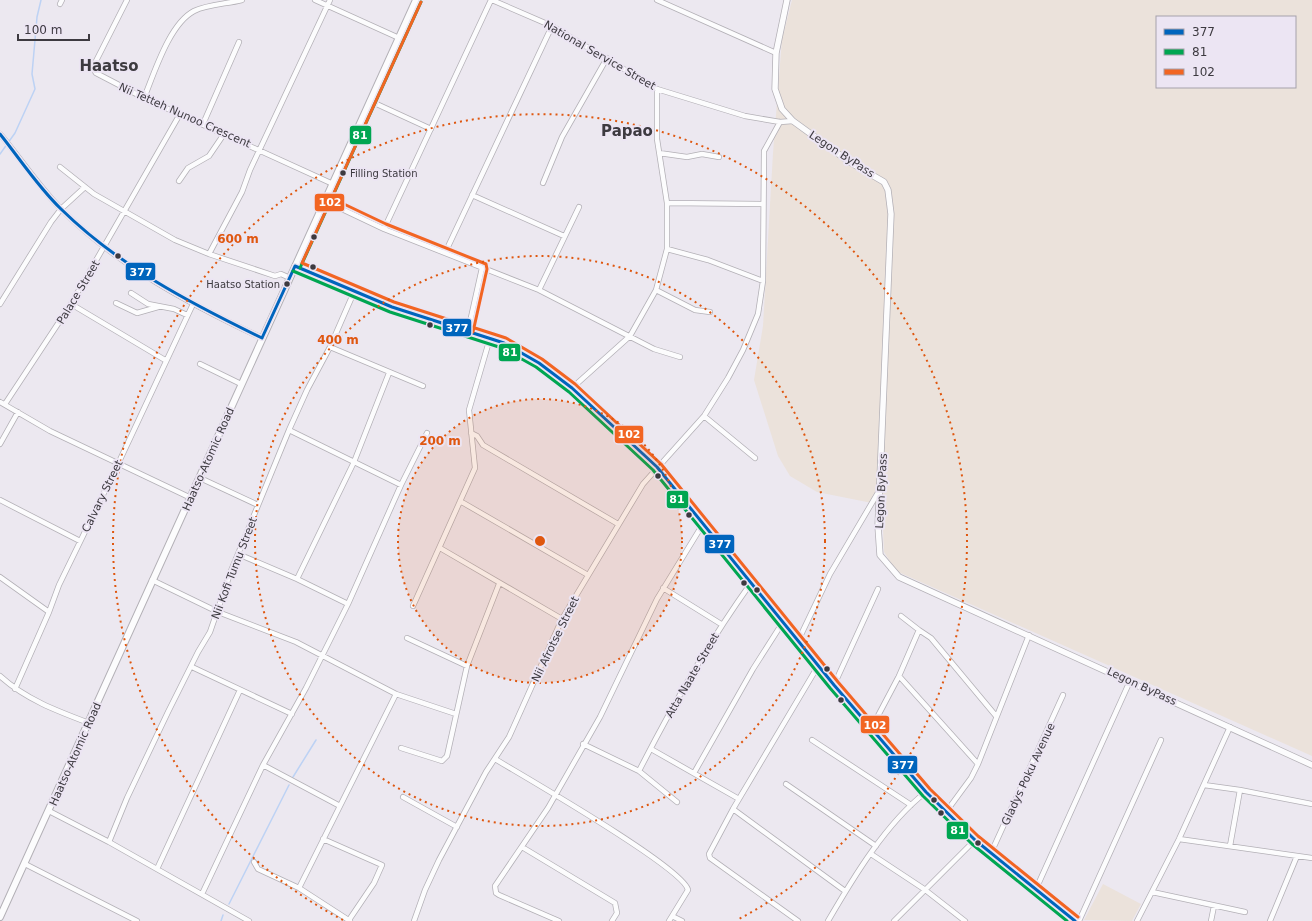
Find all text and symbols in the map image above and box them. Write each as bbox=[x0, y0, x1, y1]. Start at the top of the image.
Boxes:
scale bar bbox=[18, 16, 89, 42]
legend bbox=[1156, 16, 1296, 88]
street label: National Service Street bbox=[542, 18, 659, 93]
text: 100 m bbox=[24, 23, 62, 37]
text: 377 bbox=[1192, 25, 1215, 39]
text: 81 bbox=[1192, 45, 1207, 59]
district label: Haatso bbox=[79, 57, 139, 75]
text: 102 bbox=[1192, 65, 1215, 79]
street label: Nii Tetteh Nunoo Crescent bbox=[117, 80, 253, 151]
district label: Papao bbox=[601, 122, 653, 140]
line badge: 81 bbox=[349, 125, 372, 145]
street label: Legon ByPass bbox=[807, 128, 877, 181]
text: 81 bbox=[352, 129, 368, 142]
marker: Filling Station bbox=[338, 168, 348, 178]
place label: Filling Station bbox=[350, 168, 418, 179]
line badge: 102 bbox=[314, 193, 345, 212]
text: 102 bbox=[319, 196, 341, 209]
text: 600 m bbox=[217, 232, 259, 246]
unlabelled marker bbox=[309, 232, 319, 242]
unlabelled marker bbox=[113, 251, 123, 261]
street label: Palace Street bbox=[54, 257, 103, 327]
line badge: 377 bbox=[125, 262, 156, 281]
unlabelled marker bbox=[308, 262, 318, 272]
text: 377 bbox=[130, 266, 152, 279]
place label: Haatso Station bbox=[206, 279, 280, 290]
marker: Haatso Station bbox=[282, 279, 292, 289]
line badge: 377 bbox=[442, 318, 472, 337]
unlabelled marker bbox=[425, 320, 435, 330]
text: 377 bbox=[446, 322, 468, 335]
text: 400 m bbox=[317, 333, 359, 347]
line badge: 81 bbox=[498, 343, 521, 362]
text: 81 bbox=[502, 346, 518, 359]
street label: Haatso-Atomic Road bbox=[180, 406, 237, 513]
line badge: 102 bbox=[614, 425, 644, 444]
text: 102 bbox=[618, 428, 640, 441]
text: 200 m bbox=[419, 434, 461, 448]
street label: Legon ByPass bbox=[873, 453, 890, 529]
street label: Calvary Street bbox=[79, 457, 126, 534]
unlabelled marker bbox=[653, 471, 663, 481]
line badge: 81 bbox=[666, 490, 689, 509]
text: 81 bbox=[669, 493, 685, 506]
unlabelled marker bbox=[684, 510, 694, 520]
street label: Nii Kofi Tumu Street bbox=[209, 515, 260, 621]
centre of rings bbox=[533, 534, 547, 548]
line badge: 377 bbox=[704, 534, 735, 554]
text: 377 bbox=[709, 538, 731, 551]
unlabelled marker bbox=[739, 578, 749, 588]
unlabelled marker bbox=[752, 585, 762, 595]
street label: Nii Afrotse Street bbox=[529, 594, 582, 684]
street label: Atta Naate Street bbox=[663, 630, 722, 720]
unlabelled marker bbox=[822, 664, 832, 674]
street label: Legon ByPass bbox=[1105, 665, 1179, 708]
unlabelled marker bbox=[836, 695, 846, 705]
street label: Haatso-Atomic Road bbox=[47, 701, 104, 808]
line badge: 102 bbox=[860, 715, 890, 734]
text: 102 bbox=[864, 719, 886, 732]
street label: Gladys Poku Avenue bbox=[999, 721, 1058, 827]
line badge: 377 bbox=[887, 755, 918, 774]
text: 377 bbox=[892, 759, 914, 772]
unlabelled marker bbox=[929, 795, 939, 805]
unlabelled marker bbox=[936, 808, 946, 818]
line badge: 81 bbox=[946, 821, 969, 840]
text: 81 bbox=[950, 824, 966, 837]
unlabelled marker bbox=[973, 838, 983, 848]

